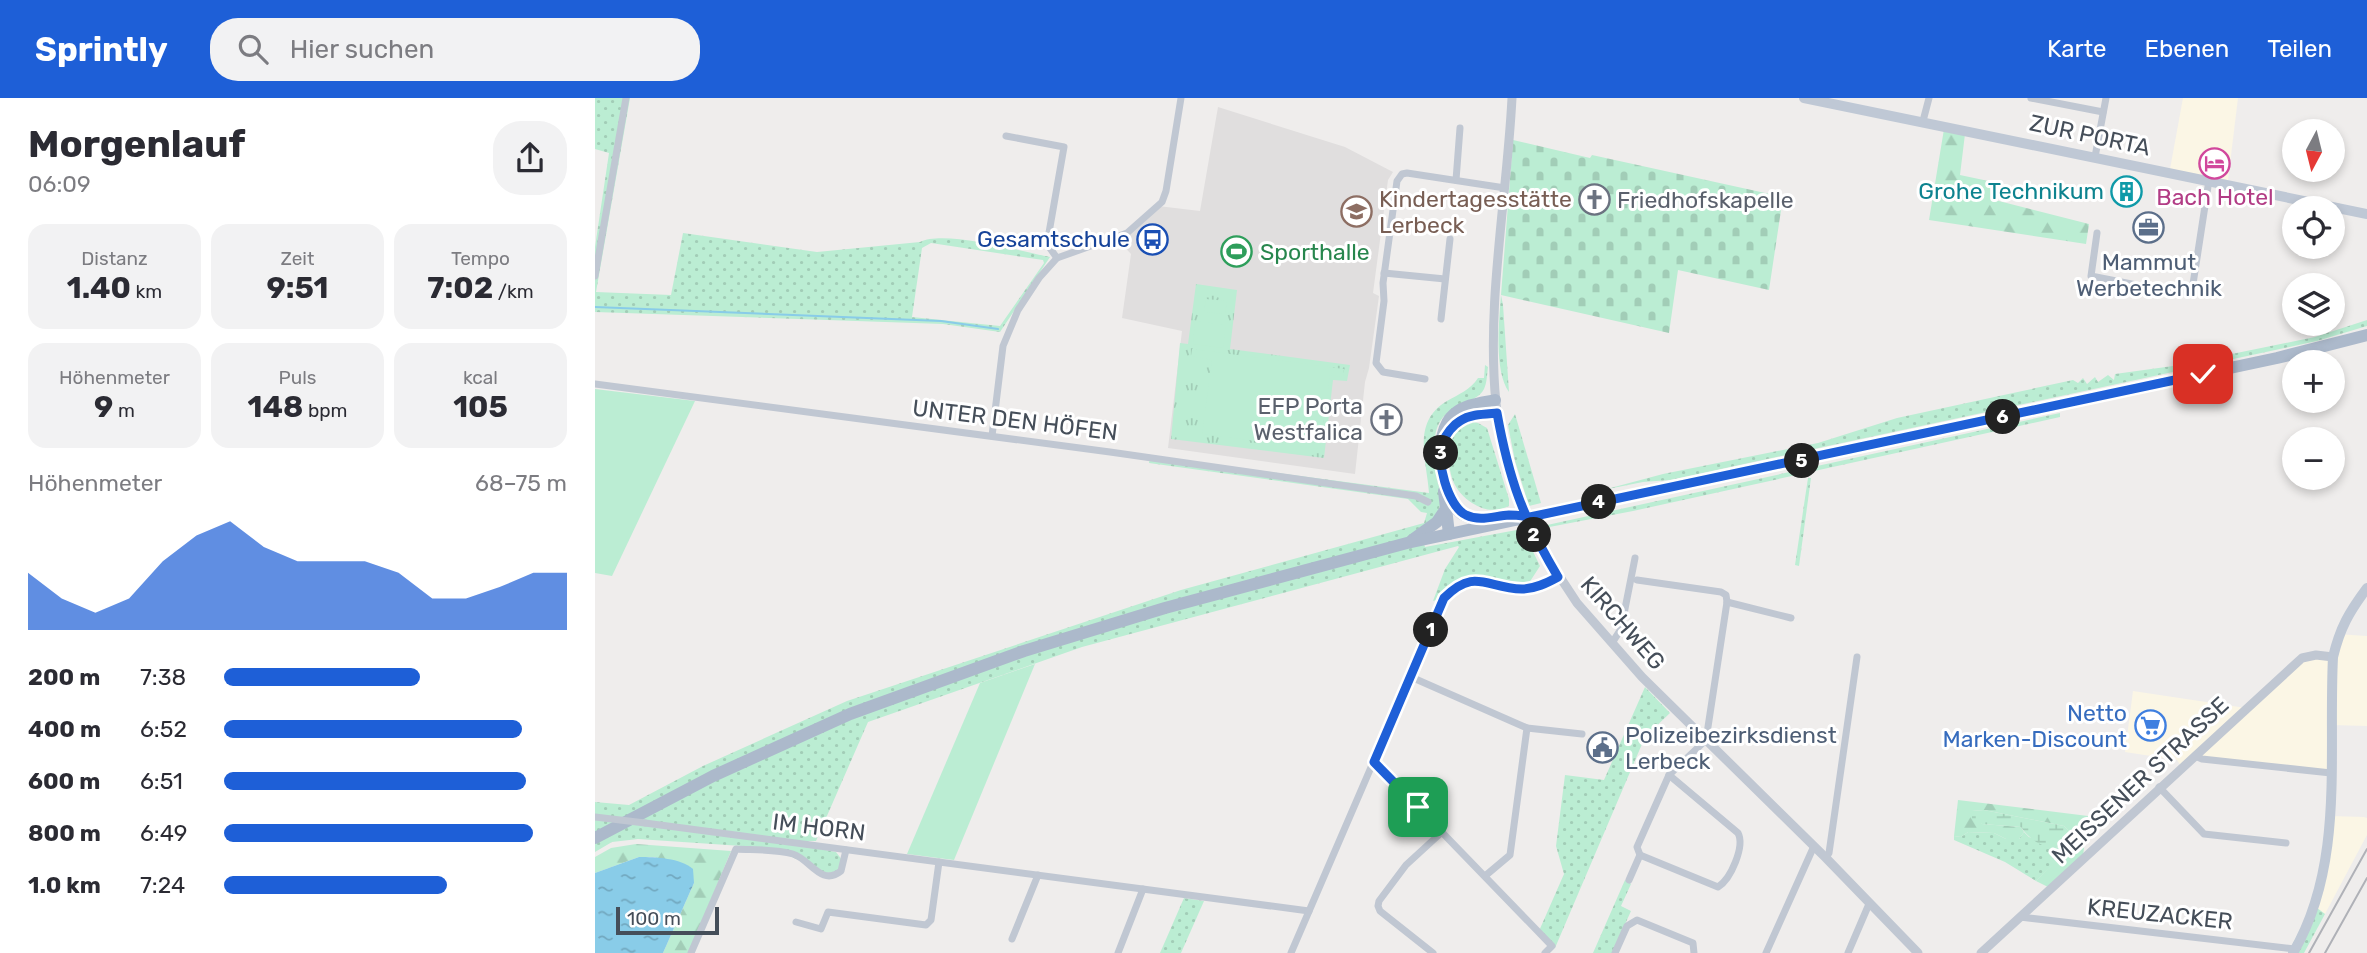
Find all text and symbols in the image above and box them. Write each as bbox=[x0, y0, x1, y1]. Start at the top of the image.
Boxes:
search box bbox=[210, 18, 700, 81]
text: Sprintly bbox=[35, 30, 168, 69]
icon: search bbox=[234, 30, 272, 68]
text: Hier suchen bbox=[290, 34, 434, 65]
text: Karte bbox=[2047, 35, 2107, 63]
text: Ebenen bbox=[2145, 35, 2229, 63]
text: Teilen bbox=[2267, 35, 2332, 63]
street label: ZUR PORTA bbox=[2027, 109, 2153, 161]
north arrow bbox=[2282, 119, 2345, 182]
map controls bbox=[2282, 119, 2345, 490]
text: Morgenlauf bbox=[28, 121, 245, 167]
button: share bbox=[493, 121, 567, 195]
hotel icon: Bach Hotel bbox=[2198, 146, 2232, 180]
text: 06:09 bbox=[28, 170, 91, 198]
building icon: Grohe Technikum bbox=[2110, 174, 2144, 208]
place label: Grohe Technikum bbox=[1918, 177, 2104, 205]
church icon: Friedhofskapelle bbox=[1577, 183, 1611, 217]
place label: Bach Hotel bbox=[2156, 183, 2274, 211]
place label: Kindertagesstätte Lerbeck bbox=[1379, 185, 1572, 239]
place label: Friedhofskapelle bbox=[1617, 186, 1794, 214]
school or university icon: Kindertagesstätte Lerbeck bbox=[1339, 195, 1373, 229]
button: locate bbox=[2282, 196, 2345, 259]
office icon: Mammut Werbetechnik bbox=[2132, 211, 2166, 245]
bus stop icon: Gesamtschule bbox=[1136, 222, 1170, 256]
place label: Gesamtschule bbox=[977, 225, 1130, 253]
sports icon: Sporthalle bbox=[1220, 235, 1254, 269]
place label: Sporthalle bbox=[1260, 238, 1370, 266]
text: Distanz bbox=[81, 247, 148, 270]
text: Zeit bbox=[281, 247, 314, 270]
text: Tempo bbox=[451, 247, 510, 270]
place label: Mammut Werbetechnik bbox=[2076, 248, 2222, 302]
text: 1.40 bbox=[67, 270, 131, 306]
text: 9:51 bbox=[266, 270, 329, 306]
text: 7:02 bbox=[427, 270, 493, 306]
button: layers bbox=[2282, 273, 2345, 336]
text: km bbox=[131, 280, 162, 303]
text: /km bbox=[493, 280, 534, 303]
pin bbox=[2173, 344, 2233, 404]
button: + bbox=[2282, 350, 2345, 413]
icon: check bbox=[2184, 355, 2222, 393]
text: Höhenmeter bbox=[59, 366, 170, 389]
text: Puls bbox=[279, 366, 316, 389]
text: kcal bbox=[463, 366, 498, 389]
text: 9 bbox=[94, 389, 113, 425]
text: 148 bbox=[248, 389, 303, 425]
text: 105 bbox=[453, 389, 508, 425]
place label: EFP Porta Westfalica bbox=[1254, 392, 1363, 446]
street label: UNTER DEN HÖFEN bbox=[911, 394, 1119, 446]
text: m bbox=[113, 399, 135, 422]
text: bpm bbox=[303, 399, 347, 422]
pin: 6 bbox=[1985, 400, 2021, 434]
church icon: EFP Porta Westfalica bbox=[1369, 402, 1403, 436]
text: 6 bbox=[1996, 405, 2009, 428]
button: − bbox=[2282, 427, 2345, 490]
pin: 3 bbox=[1423, 436, 1459, 470]
text: 3 bbox=[1434, 441, 1447, 464]
pin: 5 bbox=[1785, 444, 1819, 478]
text: 5 bbox=[1795, 449, 1808, 472]
text: Höhenmeter bbox=[28, 469, 162, 497]
text: 68–75 m bbox=[475, 469, 567, 497]
pin: 4 bbox=[1581, 484, 1616, 520]
text: 4 bbox=[1592, 490, 1605, 513]
pin: 2 bbox=[1517, 518, 1551, 552]
text: 2 bbox=[1527, 523, 1540, 546]
street label: KIRCHWEG bbox=[1575, 571, 1671, 675]
pin: 1 bbox=[1413, 612, 1449, 648]
text: 1 bbox=[1426, 618, 1435, 641]
text: 200 m bbox=[28, 663, 100, 691]
text: 7:38 bbox=[140, 663, 186, 691]
street label: MEISSENER STRASSE bbox=[2046, 691, 2234, 869]
place label: Netto Marken-Discount bbox=[1943, 699, 2127, 753]
supermarket icon: Netto Marken-Discount bbox=[2133, 709, 2167, 743]
text: 400 m bbox=[28, 715, 101, 743]
text: 6:52 bbox=[140, 715, 187, 743]
place label: Polizeibezirksdienst Lerbeck bbox=[1625, 721, 1837, 775]
public building icon: Polizeibezirksdienst Lerbeck bbox=[1585, 731, 1619, 765]
text: 600 m bbox=[28, 767, 100, 795]
text: 6:51 bbox=[140, 767, 183, 795]
pin bbox=[1388, 777, 1448, 837]
icon: arrive bbox=[1399, 788, 1437, 826]
street label: IM HORN bbox=[771, 807, 867, 847]
text: 800 m bbox=[28, 819, 101, 847]
text: 6:49 bbox=[140, 819, 188, 847]
text: 1.0 km bbox=[28, 871, 101, 899]
text: 7:24 bbox=[140, 871, 185, 899]
street label: KREUZACKER bbox=[2086, 892, 2234, 936]
scale bar bbox=[616, 904, 719, 936]
text: 100 m bbox=[627, 907, 681, 930]

